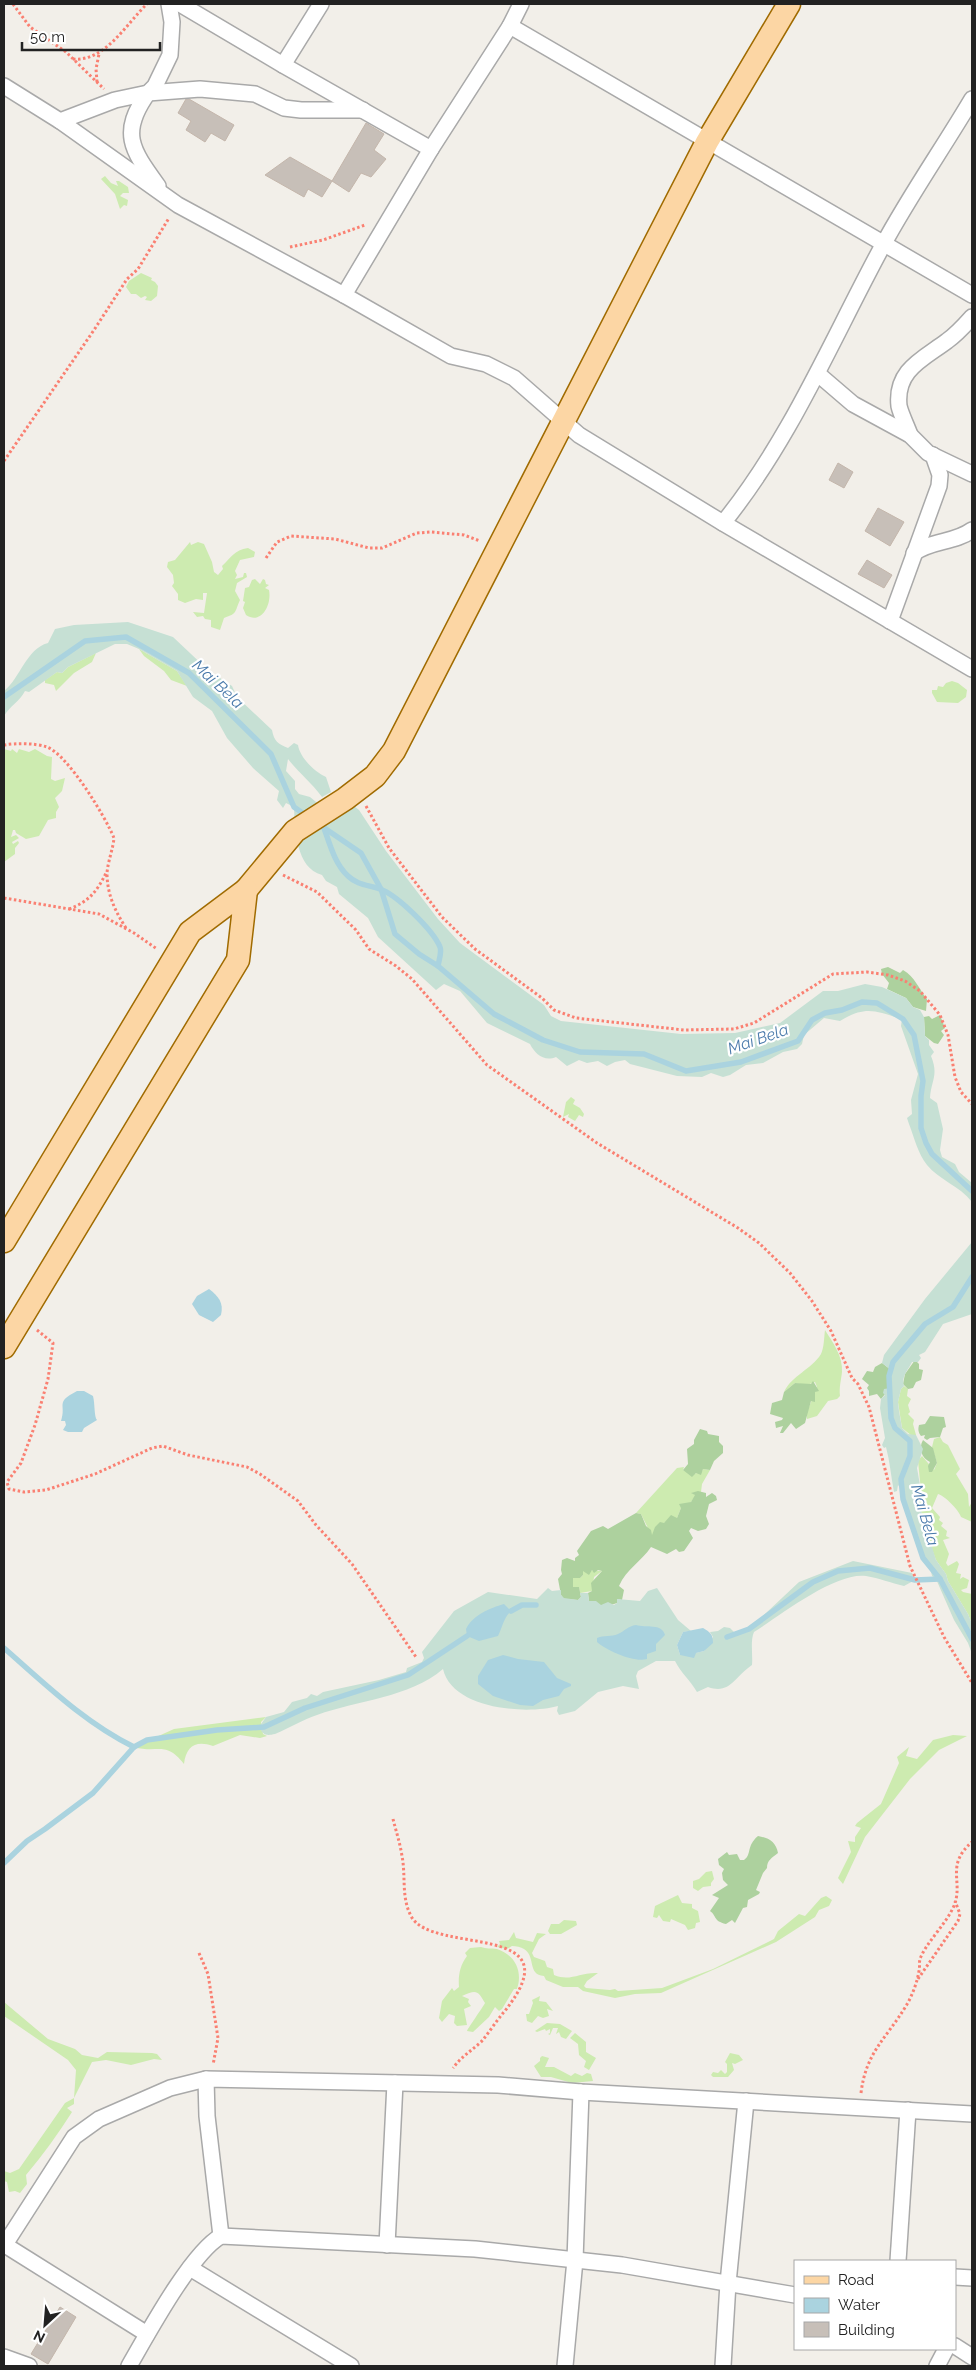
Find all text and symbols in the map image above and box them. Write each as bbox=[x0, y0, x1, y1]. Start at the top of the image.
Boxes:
scale bar bbox=[22, 20, 160, 52]
text: 50 m bbox=[30, 28, 65, 46]
water label: Mai Bela bbox=[189, 656, 248, 713]
water label: Mai Bela bbox=[725, 1020, 791, 1058]
water label: Mai Bela bbox=[907, 1482, 943, 1548]
legend bbox=[794, 2260, 956, 2350]
text: Road bbox=[838, 2271, 874, 2289]
text: Water bbox=[838, 2296, 881, 2314]
north arrow bbox=[20, 2300, 70, 2350]
text: Building bbox=[838, 2321, 895, 2339]
text: N bbox=[31, 2327, 48, 2346]

